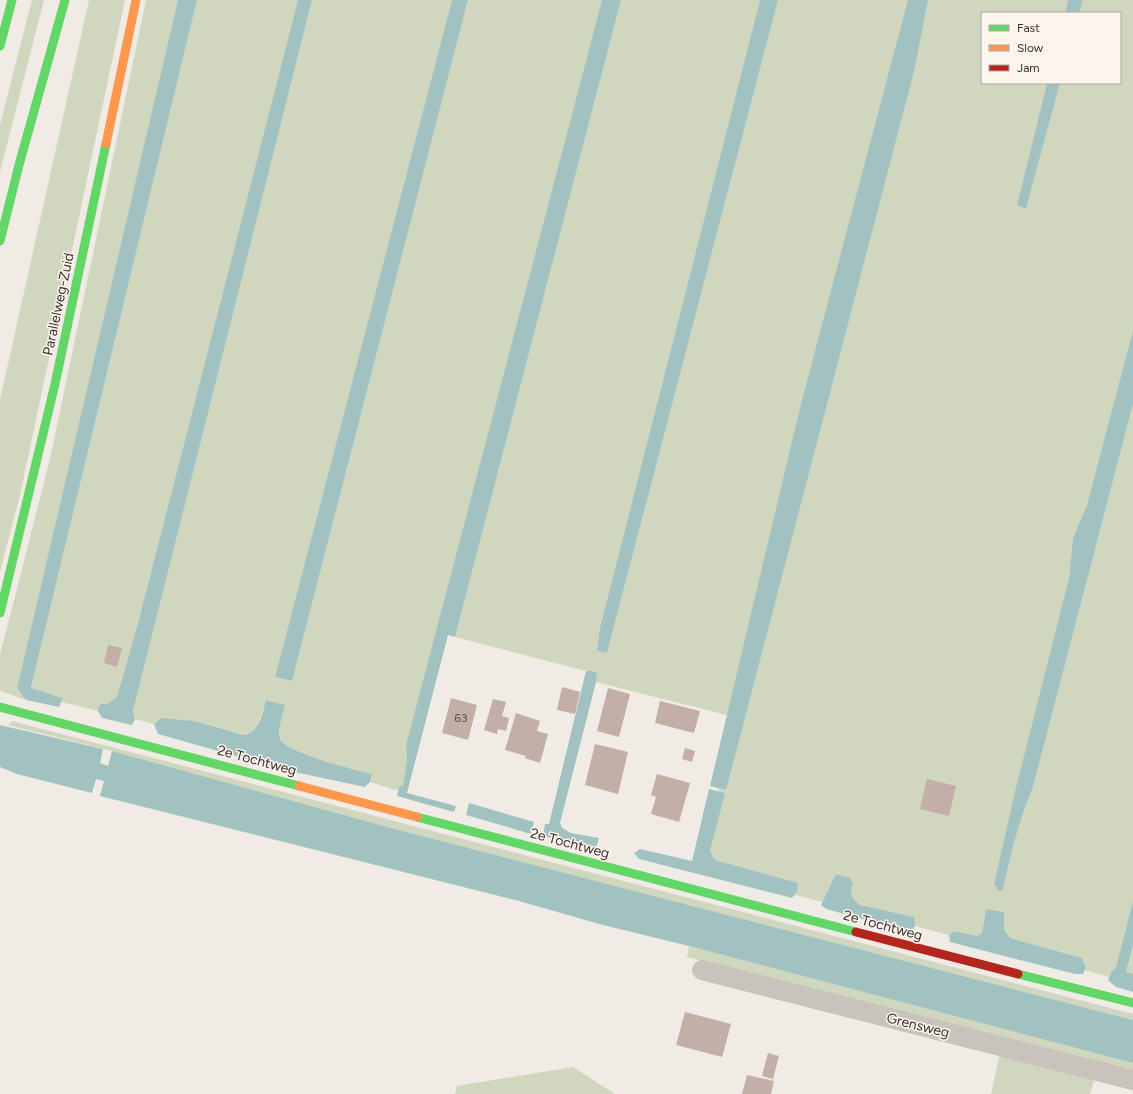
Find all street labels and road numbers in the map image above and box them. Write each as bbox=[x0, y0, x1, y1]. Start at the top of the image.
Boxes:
street label: Parallelweg-Zuid bbox=[39, 251, 78, 357]
street label: 2e Tochtweg bbox=[215, 742, 298, 779]
street label: 2e Tochtweg bbox=[528, 825, 611, 862]
street label: 2e Tochtweg bbox=[841, 907, 924, 944]
street label: Grensweg bbox=[885, 1009, 951, 1041]

